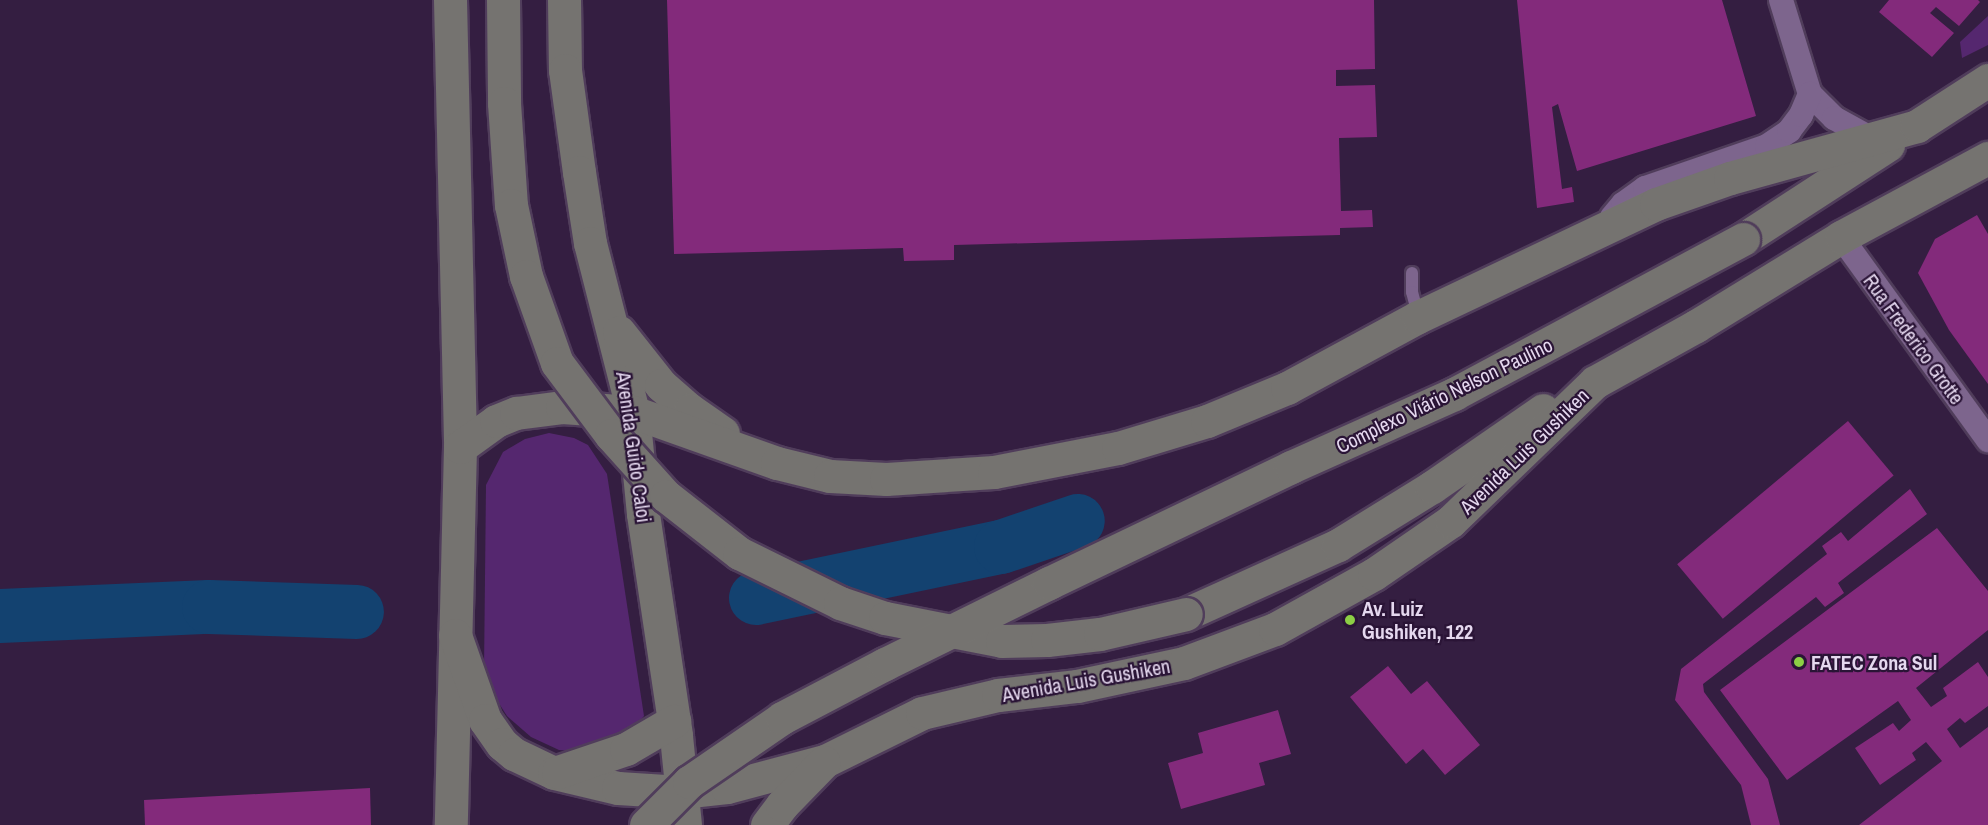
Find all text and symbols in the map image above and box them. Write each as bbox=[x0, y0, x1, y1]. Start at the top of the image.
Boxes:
street label: Rua Frederico Grotte bbox=[1859, 269, 1969, 409]
street label: Complexo Viário Nelson Paulino bbox=[1332, 332, 1556, 458]
street label: Avenida Guido Caloi bbox=[612, 370, 656, 524]
street label: Avenida Luis Gushiken bbox=[1454, 383, 1594, 519]
place label: Av. Luiz Gushiken, 122 bbox=[1362, 596, 1473, 643]
marker: Av. Luiz Gushiken, 122 bbox=[1343, 613, 1357, 627]
place label: FATEC Zona Sul bbox=[1811, 650, 1937, 674]
street label: Avenida Luis Gushiken bbox=[1000, 653, 1172, 707]
marker: FATEC Zona Sul bbox=[1792, 655, 1806, 669]

